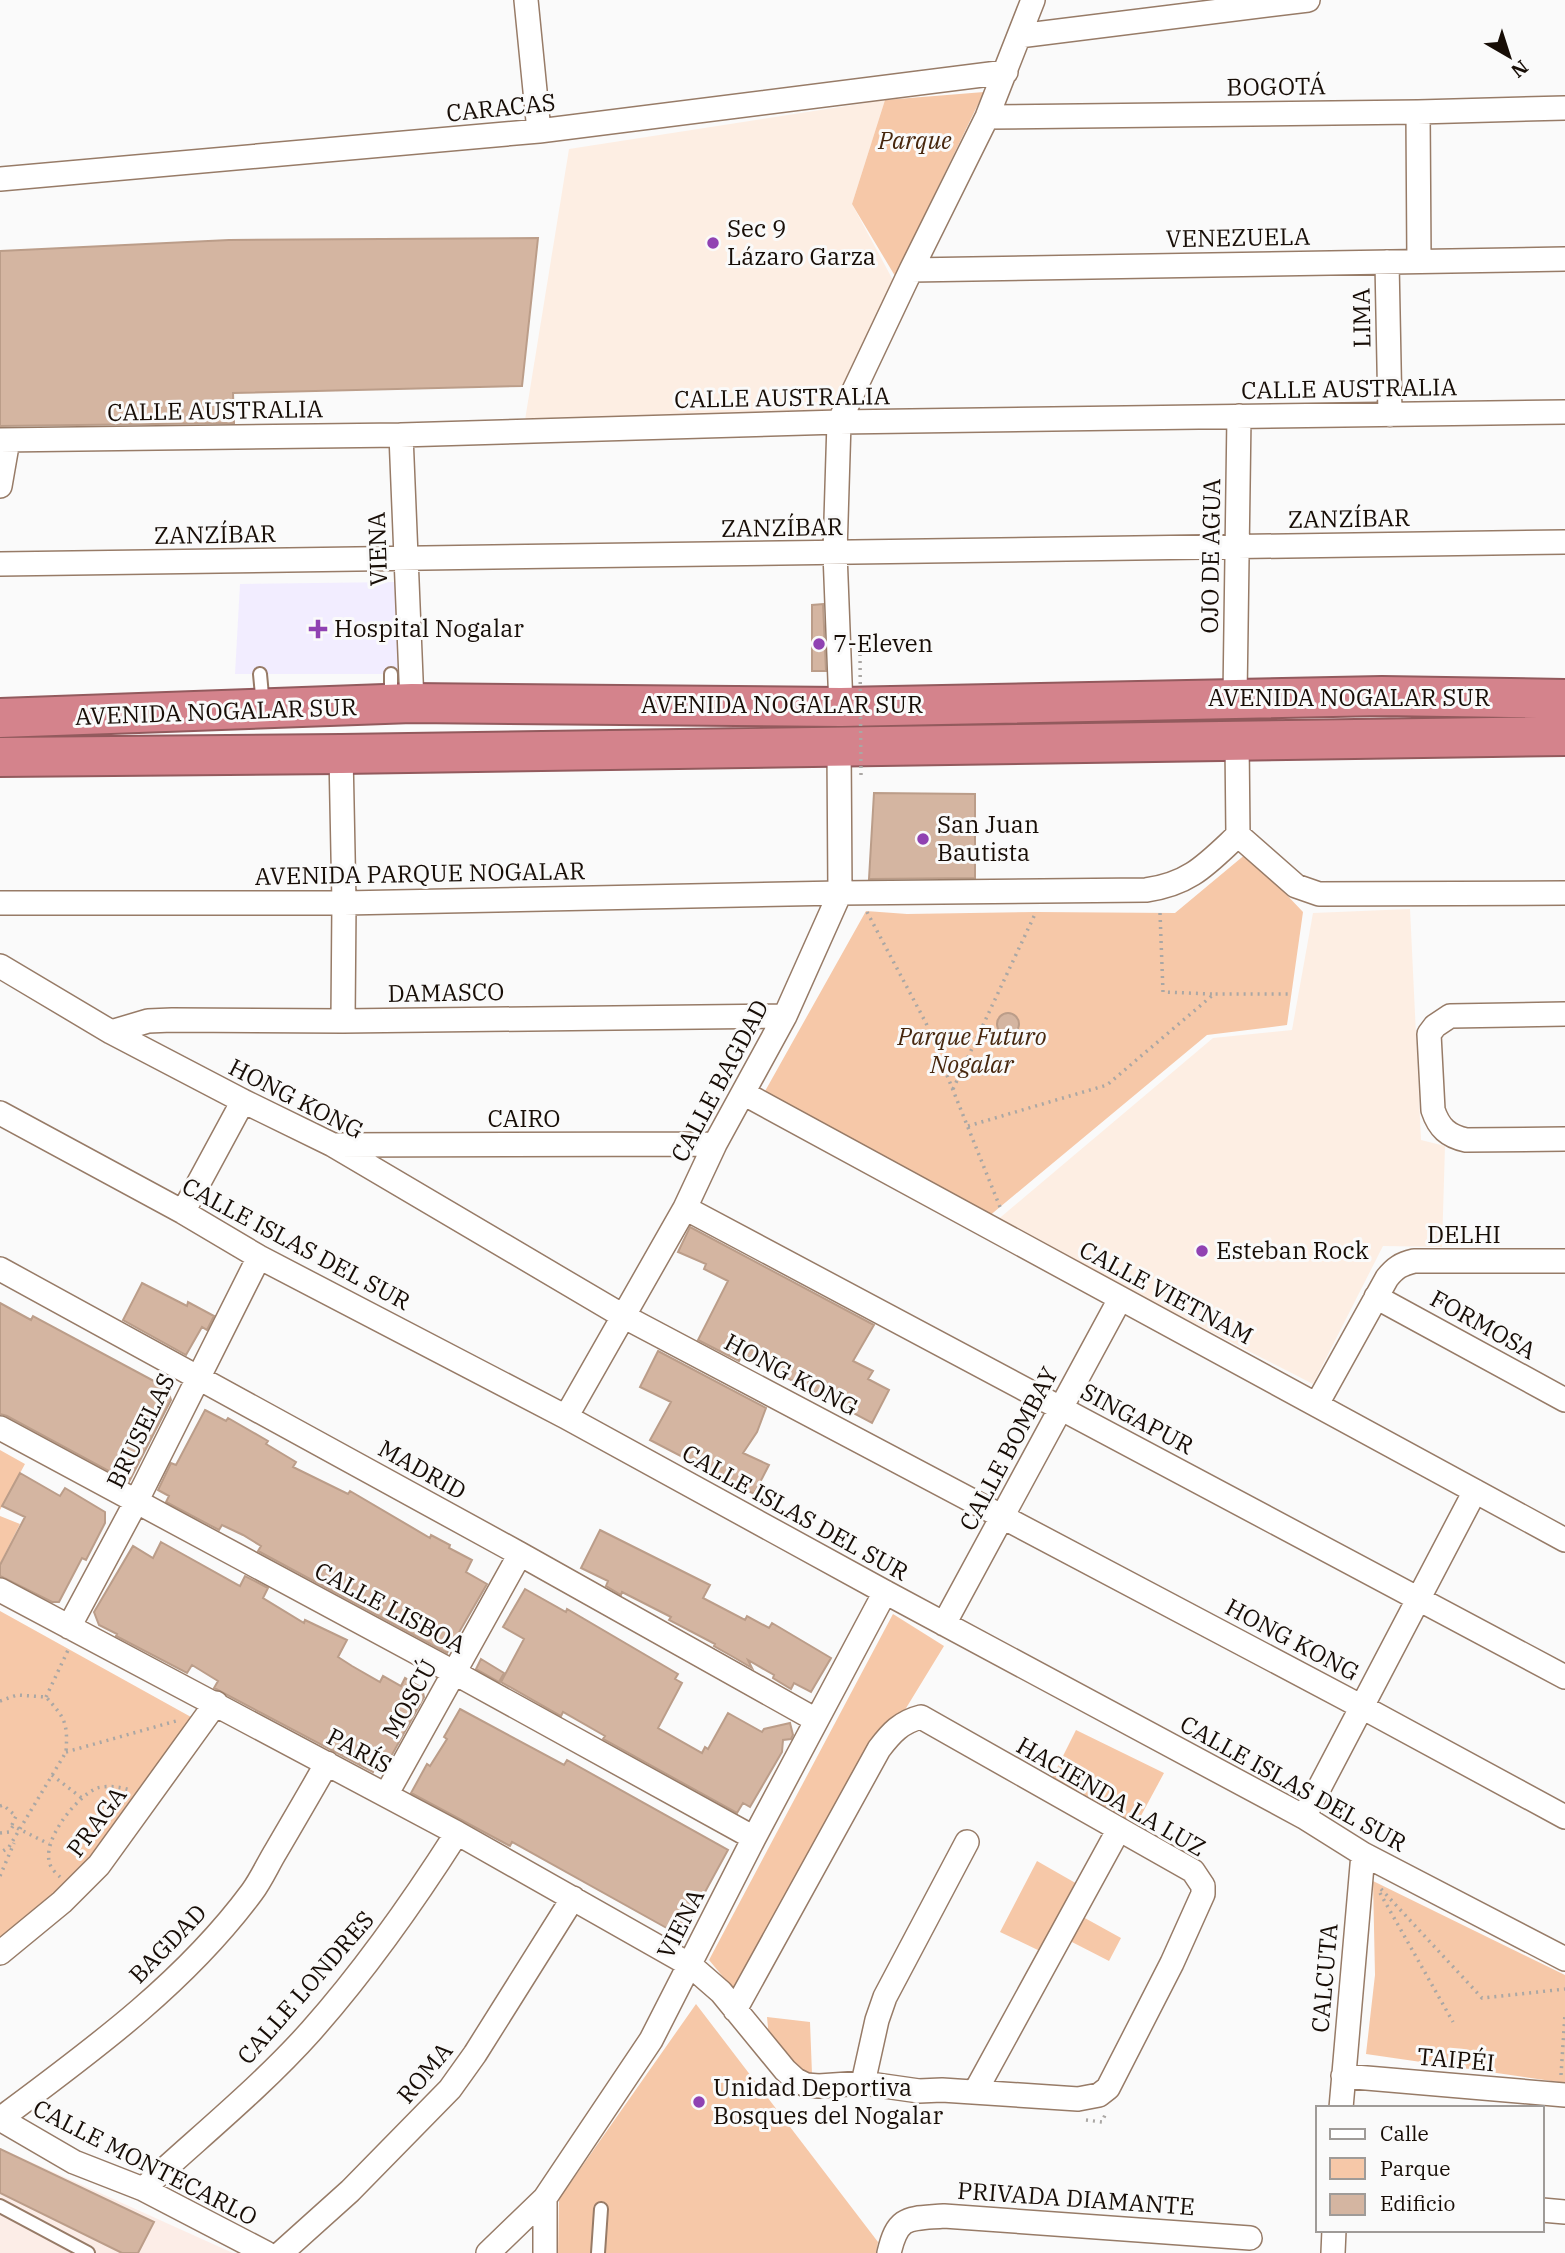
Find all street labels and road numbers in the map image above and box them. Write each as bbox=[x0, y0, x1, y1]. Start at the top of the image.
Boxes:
street label: BOGOTÁ bbox=[1226, 69, 1326, 103]
street label: CARACAS bbox=[445, 85, 557, 129]
street label: VENEZUELA bbox=[1165, 220, 1311, 254]
street label: LIMA bbox=[1344, 287, 1378, 348]
street label: CALLE AUSTRALIA bbox=[1241, 370, 1458, 406]
street label: CALLE AUSTRALIA bbox=[674, 379, 891, 415]
street label: CALLE AUSTRALIA bbox=[107, 392, 324, 428]
street label: OJO DE AGUA bbox=[1193, 478, 1227, 634]
street label: ZANZÍBAR bbox=[1288, 501, 1410, 535]
street label: ZANZÍBAR bbox=[721, 510, 843, 544]
street label: VIENA bbox=[360, 511, 394, 587]
street label: ZANZÍBAR bbox=[154, 517, 276, 551]
street label: AVENIDA NOGALAR SUR bbox=[1208, 681, 1490, 713]
street label: AVENIDA NOGALAR SUR bbox=[641, 688, 923, 720]
street label: AVENIDA NOGALAR SUR bbox=[74, 690, 357, 732]
street label: AVENIDA PARQUE NOGALAR bbox=[254, 854, 586, 892]
street label: DAMASCO bbox=[387, 975, 505, 1009]
street label: CALLE BAGDAD bbox=[663, 994, 775, 1167]
street label: HONG KONG bbox=[224, 1050, 369, 1146]
street label: CAIRO bbox=[487, 1102, 561, 1134]
street label: CALLE ISLAS DEL SUR bbox=[177, 1169, 416, 1317]
street label: DELHI bbox=[1427, 1218, 1501, 1250]
street label: CALLE VIETNAM bbox=[1074, 1233, 1259, 1351]
street label: FORMOSA bbox=[1425, 1282, 1543, 1367]
street label: HONG KONG bbox=[719, 1325, 864, 1423]
street label: CALLE BOMBAY bbox=[951, 1361, 1065, 1536]
street label: BRUSELAS bbox=[99, 1368, 182, 1493]
street label: SINGAPUR bbox=[1075, 1375, 1199, 1461]
street label: MADRID bbox=[373, 1432, 472, 1506]
street label: CALLE ISLAS DEL SUR bbox=[677, 1437, 914, 1588]
street label: CALLE LISBOA bbox=[309, 1554, 472, 1661]
street label: HONG KONG bbox=[1220, 1590, 1365, 1688]
street label: MOSCÚ bbox=[374, 1653, 444, 1744]
street label: CALLE ISLAS DEL SUR bbox=[1175, 1708, 1412, 1859]
street label: PARÍS bbox=[322, 1720, 397, 1780]
street label: HACIENDA LA LUZ bbox=[1011, 1729, 1212, 1863]
street label: PRAGA bbox=[59, 1779, 134, 1863]
street label: VIENA bbox=[649, 1883, 712, 1964]
street label: BAGDAD bbox=[122, 1897, 213, 1990]
street label: CALLE LONDRES bbox=[230, 1904, 381, 2071]
street label: CALCUTA bbox=[1303, 1921, 1345, 2034]
street label: ROMA bbox=[389, 2035, 459, 2110]
street label: TAIPÉI bbox=[1416, 2040, 1496, 2078]
street label: CALLE MONTECARLO bbox=[28, 2092, 263, 2233]
street label: PRIVADA DIAMANTE bbox=[956, 2174, 1196, 2222]

